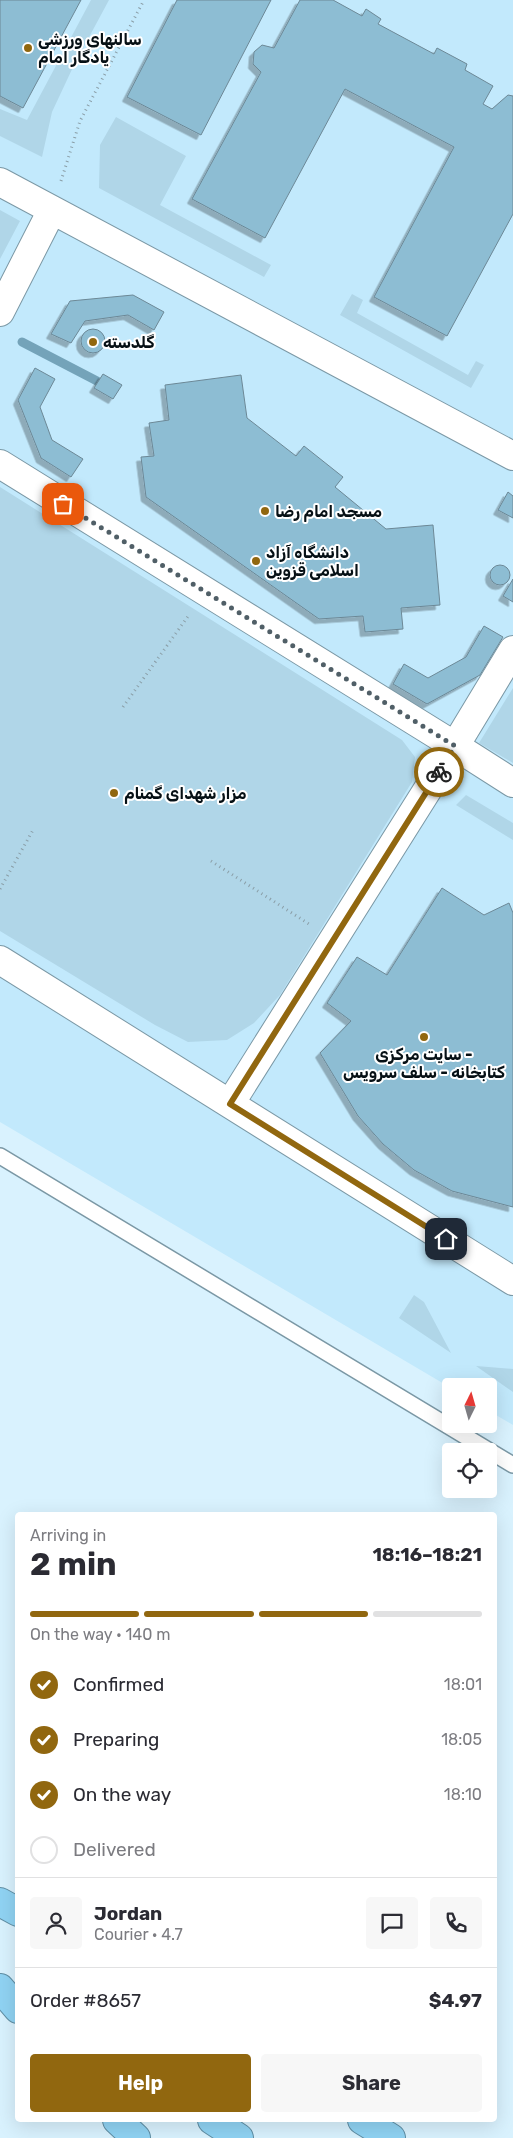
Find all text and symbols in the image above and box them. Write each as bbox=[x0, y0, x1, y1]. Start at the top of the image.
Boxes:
place label: سالنهای ورزشی یادگار امام bbox=[38, 30, 142, 68]
marker: سالنهای ورزشی یادگار امام bbox=[22, 42, 34, 54]
place label: گلدسته bbox=[103, 333, 154, 352]
marker: گلدسته bbox=[87, 336, 99, 348]
pin bbox=[42, 483, 84, 525]
icon: bag bbox=[49, 490, 77, 518]
place label: مسجد امام رضا bbox=[275, 502, 382, 522]
marker: مسجد امام رضا bbox=[259, 505, 271, 517]
place label: دانشگاه آزاد اسلامی قزوین bbox=[266, 543, 359, 580]
marker: دانشگاه آزاد اسلامی قزوین bbox=[250, 555, 262, 567]
courier bbox=[414, 747, 464, 797]
icon: bike bbox=[425, 758, 453, 786]
place label: مزار شهدای گمنام bbox=[124, 784, 247, 804]
marker: مزار شهدای گمنام bbox=[108, 787, 120, 799]
marker: سایت مرکزی - کتابخانه - سلف سرویس bbox=[418, 1031, 430, 1043]
place label: سایت مرکزی - کتابخانه - سلف سرویس bbox=[343, 1045, 505, 1082]
pin bbox=[425, 1218, 467, 1260]
icon: home bbox=[432, 1225, 460, 1253]
north arrow bbox=[442, 1378, 498, 1432]
map controls bbox=[442, 1378, 497, 1498]
button: locate bbox=[442, 1443, 497, 1498]
text: Arriving in bbox=[30, 1526, 106, 1545]
text: 18:16–18:21 bbox=[372, 1543, 482, 1566]
text: 2 min bbox=[30, 1545, 117, 1583]
text: On the way · 140 m bbox=[30, 1625, 170, 1644]
icon: check bbox=[30, 1671, 58, 1699]
text: Confirmed bbox=[73, 1673, 164, 1696]
text: 18:01 bbox=[444, 1675, 482, 1694]
icon: check bbox=[30, 1726, 58, 1754]
text: Preparing bbox=[73, 1728, 159, 1751]
text: 18:05 bbox=[441, 1730, 482, 1749]
icon: check bbox=[30, 1781, 58, 1809]
text: On the way bbox=[73, 1783, 171, 1806]
text: 18:10 bbox=[444, 1785, 482, 1804]
text: Delivered bbox=[73, 1838, 156, 1861]
button: person bbox=[30, 1897, 82, 1949]
button: chat bbox=[366, 1897, 418, 1949]
button: phone bbox=[430, 1897, 482, 1949]
text: Jordan bbox=[94, 1902, 162, 1925]
text: Courier · 4.7 bbox=[94, 1925, 183, 1944]
text: Order #8657 bbox=[30, 1989, 141, 2012]
text: $4.97 bbox=[429, 1989, 482, 2012]
button: Help bbox=[30, 2054, 251, 2112]
button: Share bbox=[261, 2054, 482, 2112]

